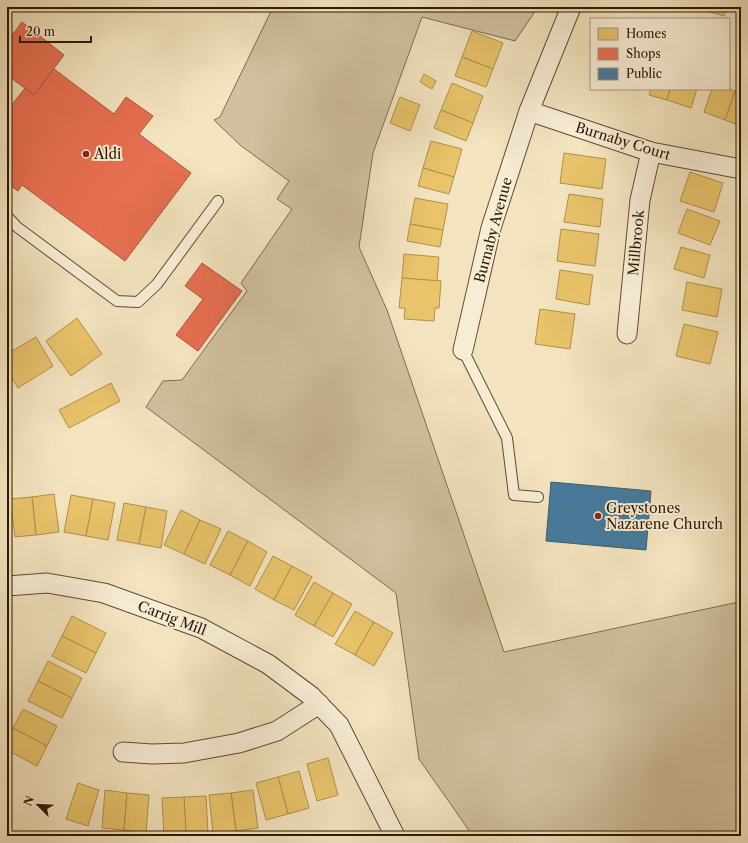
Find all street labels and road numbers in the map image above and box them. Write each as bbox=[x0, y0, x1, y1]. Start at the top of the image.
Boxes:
street label: Burnaby Court bbox=[573, 118, 673, 164]
street label: Burnaby Avenue bbox=[470, 175, 516, 285]
street label: Millbrook bbox=[624, 208, 648, 277]
street label: Carrig Mill bbox=[135, 597, 209, 639]

